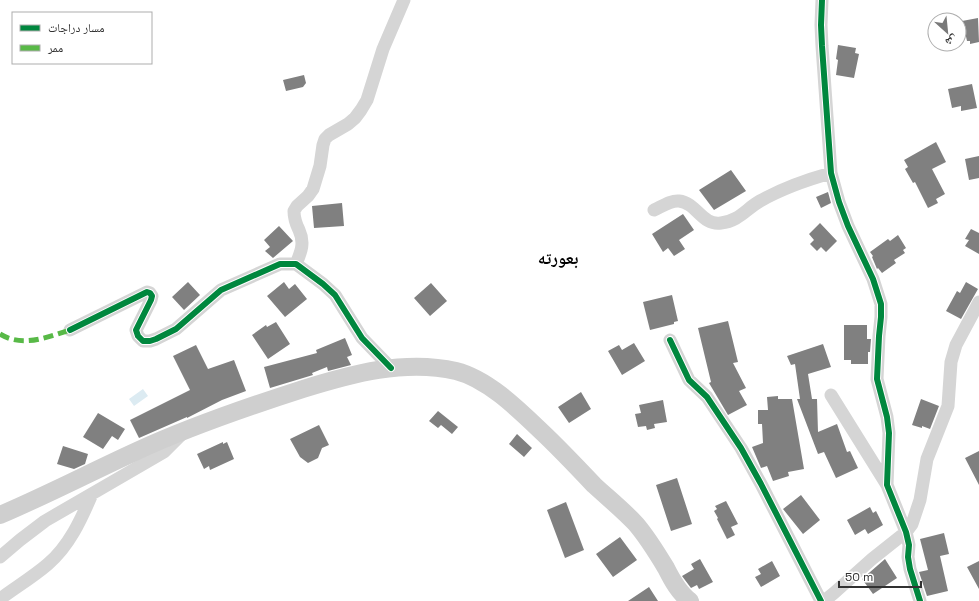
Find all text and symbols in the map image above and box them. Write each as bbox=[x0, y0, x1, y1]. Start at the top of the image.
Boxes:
legend bbox=[12, 12, 152, 64]
north arrow bbox=[927, 12, 967, 52]
text: مسار دراجات bbox=[48, 20, 105, 36]
text: ش bbox=[942, 31, 960, 50]
text: ممر bbox=[47, 40, 63, 56]
district label: بعورته bbox=[538, 247, 579, 269]
scale bar bbox=[839, 563, 921, 589]
text: 50 m bbox=[845, 569, 873, 585]

